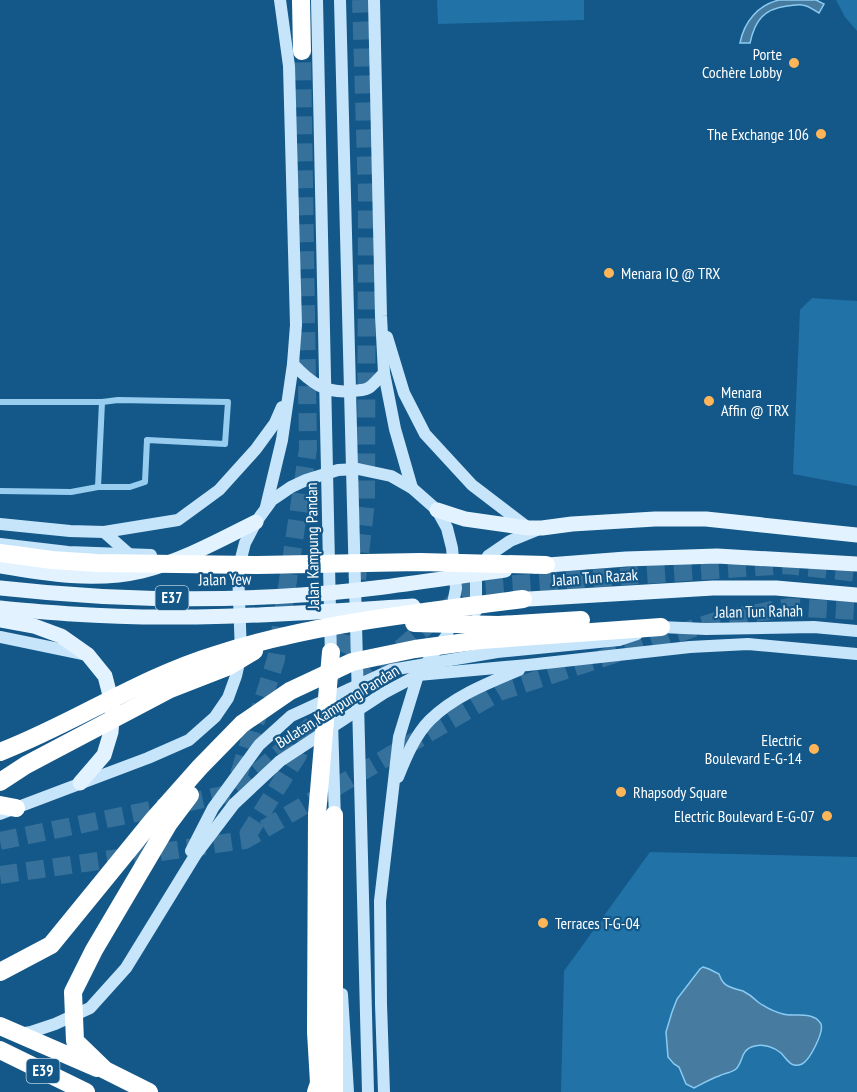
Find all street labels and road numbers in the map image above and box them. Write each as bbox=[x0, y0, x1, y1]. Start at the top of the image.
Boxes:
street label: Jalan Kampung Pandan bbox=[301, 482, 323, 611]
street label: Jalan Tun Razak bbox=[550, 564, 639, 590]
street label: Jalan Yew bbox=[198, 569, 252, 589]
road number: E37 bbox=[156, 586, 188, 610]
street label: Jalan Tun Rahah bbox=[714, 600, 803, 622]
street label: Bulatan Kampung Pandan bbox=[271, 660, 403, 752]
road number: E39 bbox=[26, 1059, 60, 1083]

